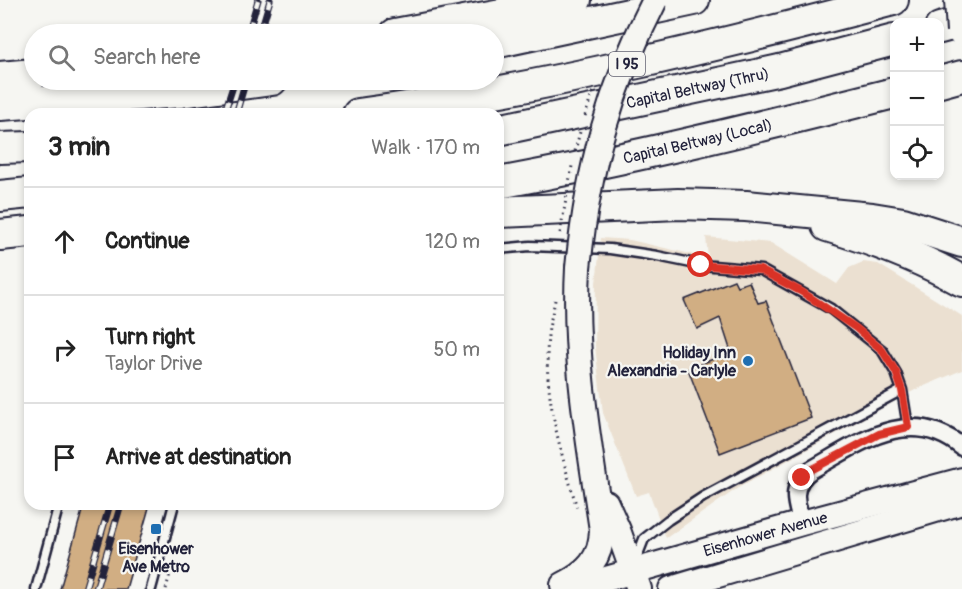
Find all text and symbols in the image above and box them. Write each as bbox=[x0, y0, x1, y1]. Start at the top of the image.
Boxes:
map controls bbox=[890, 18, 944, 180]
button: + bbox=[890, 18, 944, 72]
search box bbox=[24, 24, 504, 90]
icon: search bbox=[45, 41, 78, 74]
text: Search here bbox=[93, 43, 200, 71]
road number: I 95 bbox=[609, 52, 645, 76]
street label: Capital Beltway (Thru) bbox=[624, 64, 771, 113]
button: − bbox=[890, 72, 944, 126]
street label: Capital Beltway (Local) bbox=[621, 115, 774, 169]
button: locate bbox=[890, 126, 944, 180]
text: 3 min bbox=[48, 131, 110, 163]
text: Walk · 170 m bbox=[371, 135, 480, 160]
icon: ahead bbox=[48, 225, 81, 258]
text: Continue bbox=[105, 227, 189, 255]
text: 120 m bbox=[425, 229, 480, 254]
route start bbox=[687, 251, 713, 277]
text: Turn right bbox=[105, 323, 195, 351]
icon: right bbox=[48, 333, 81, 366]
text: 50 m bbox=[433, 337, 480, 362]
place label: Holiday Inn Alexandria - Carlyle bbox=[607, 343, 737, 381]
text: Taylor Drive bbox=[105, 351, 202, 376]
marker: Holiday Inn Alexandria - Carlyle bbox=[741, 354, 755, 368]
icon: arrive bbox=[48, 441, 81, 474]
text: Arrive at destination bbox=[105, 443, 291, 471]
route end bbox=[788, 464, 814, 490]
street label: Eisenhower Avenue bbox=[701, 508, 830, 562]
marker: Eisenhower Ave Metro bbox=[149, 522, 163, 536]
place label: Eisenhower Ave Metro bbox=[118, 539, 194, 577]

